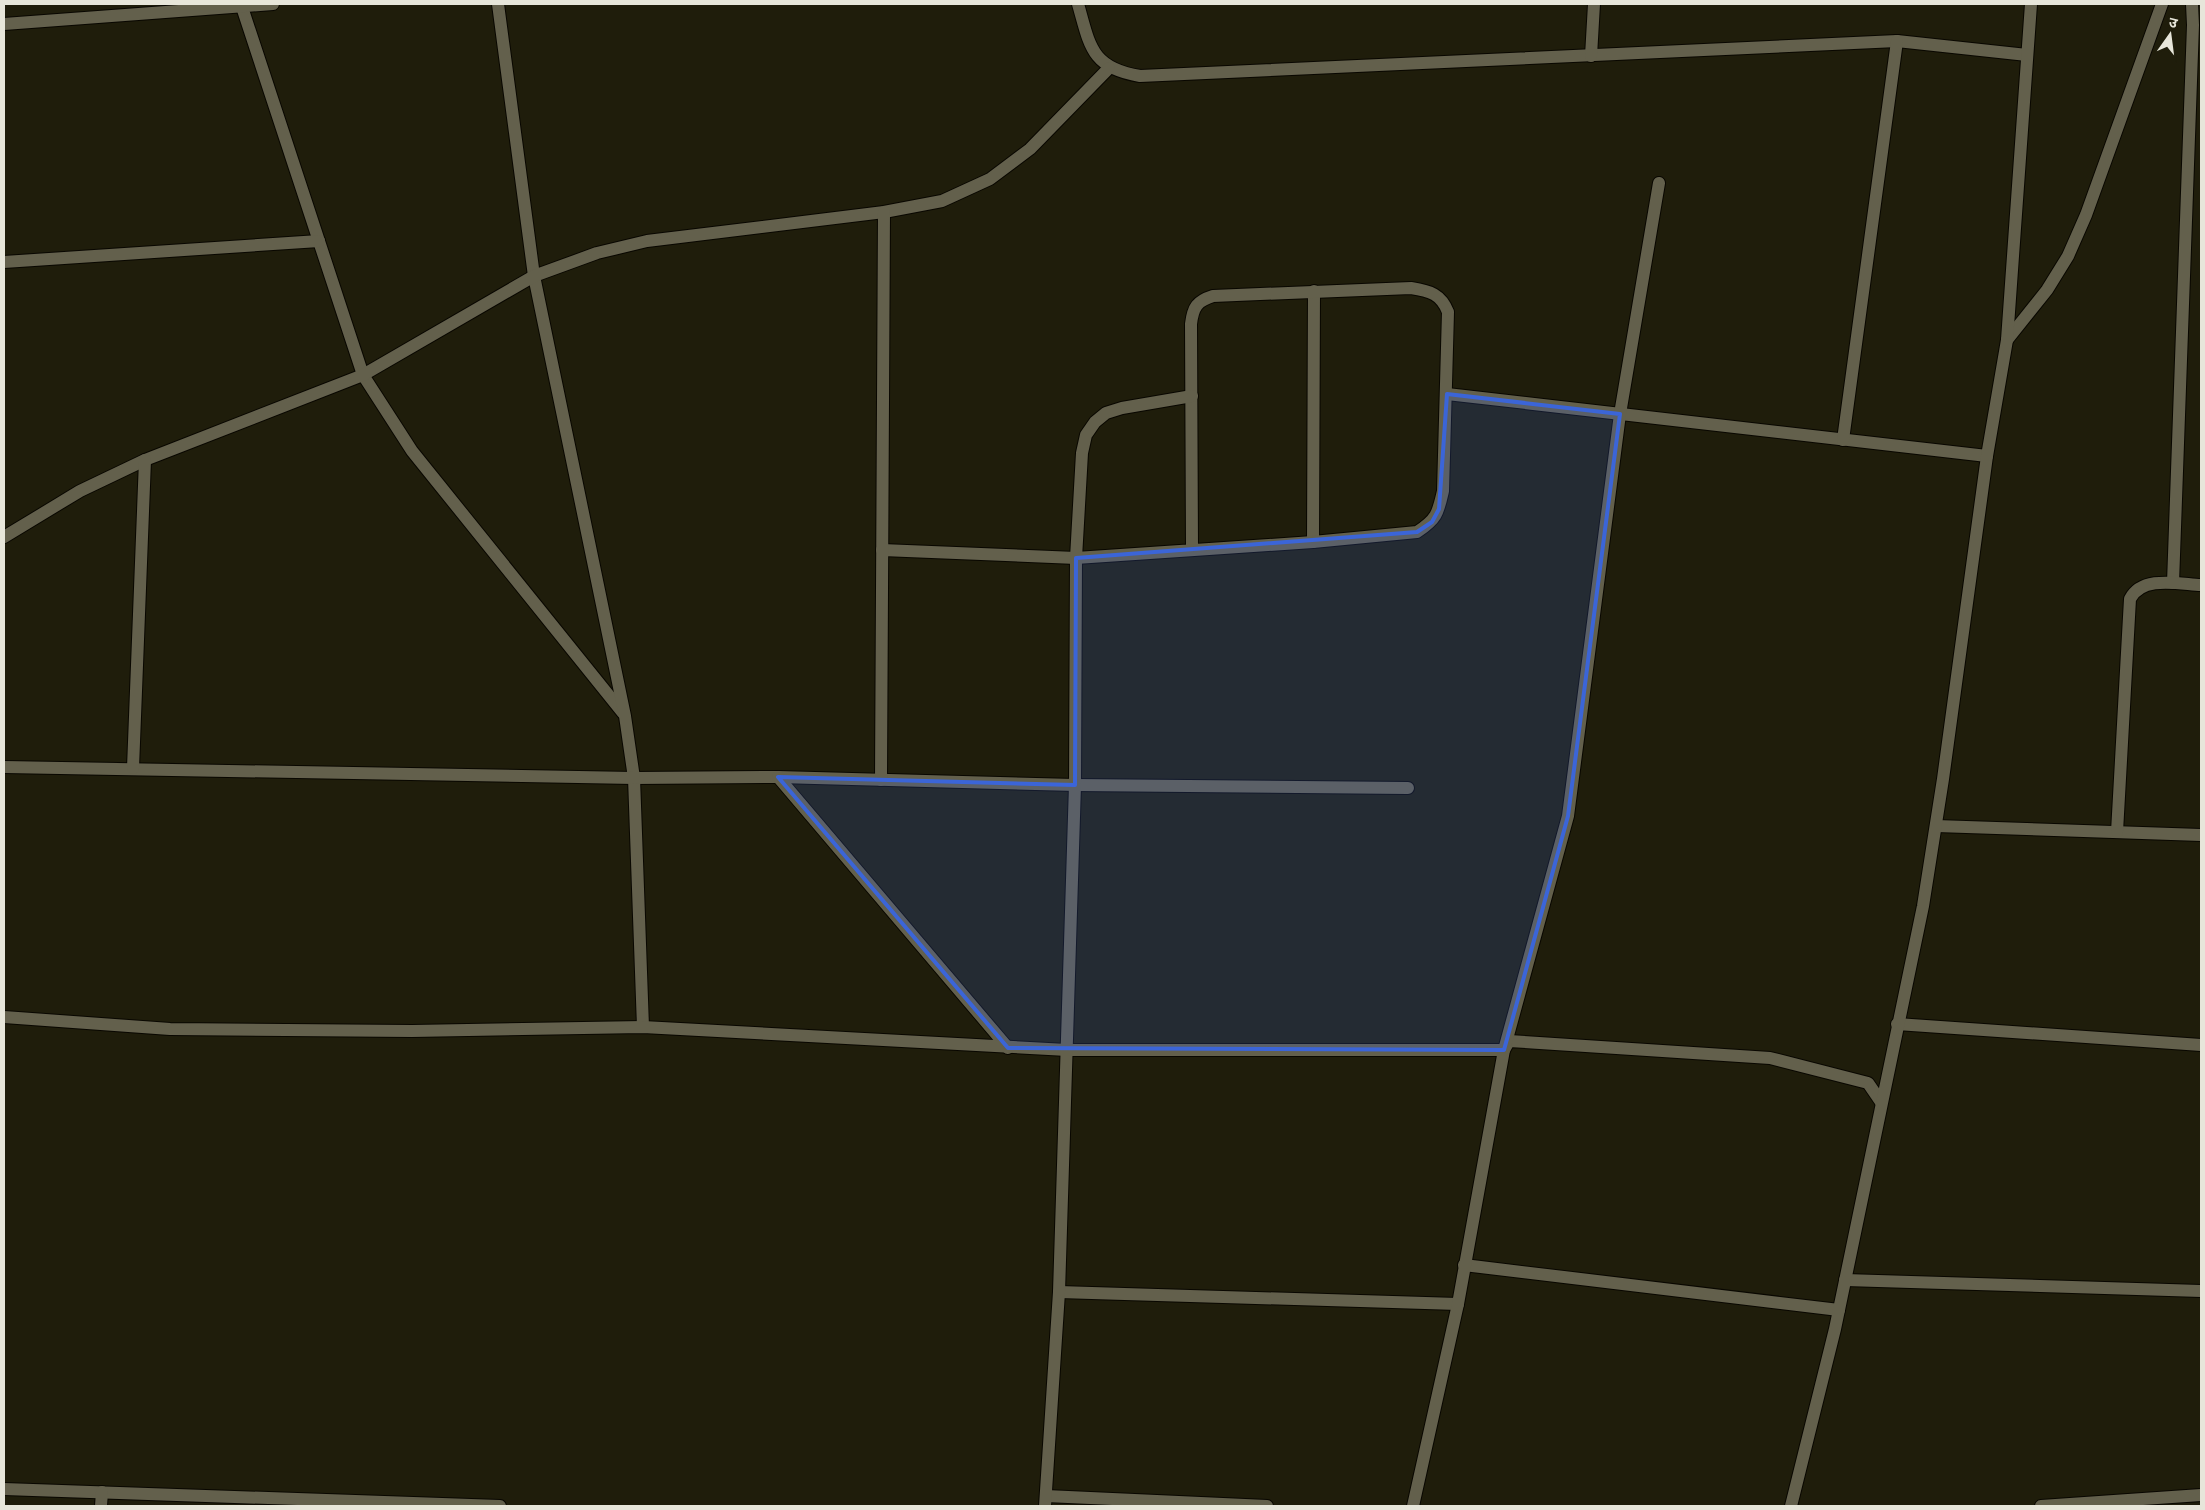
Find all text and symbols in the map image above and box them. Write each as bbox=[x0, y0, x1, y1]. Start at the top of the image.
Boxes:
north arrow bbox=[2145, 10, 2195, 60]
text: उ bbox=[2167, 14, 2180, 32]

